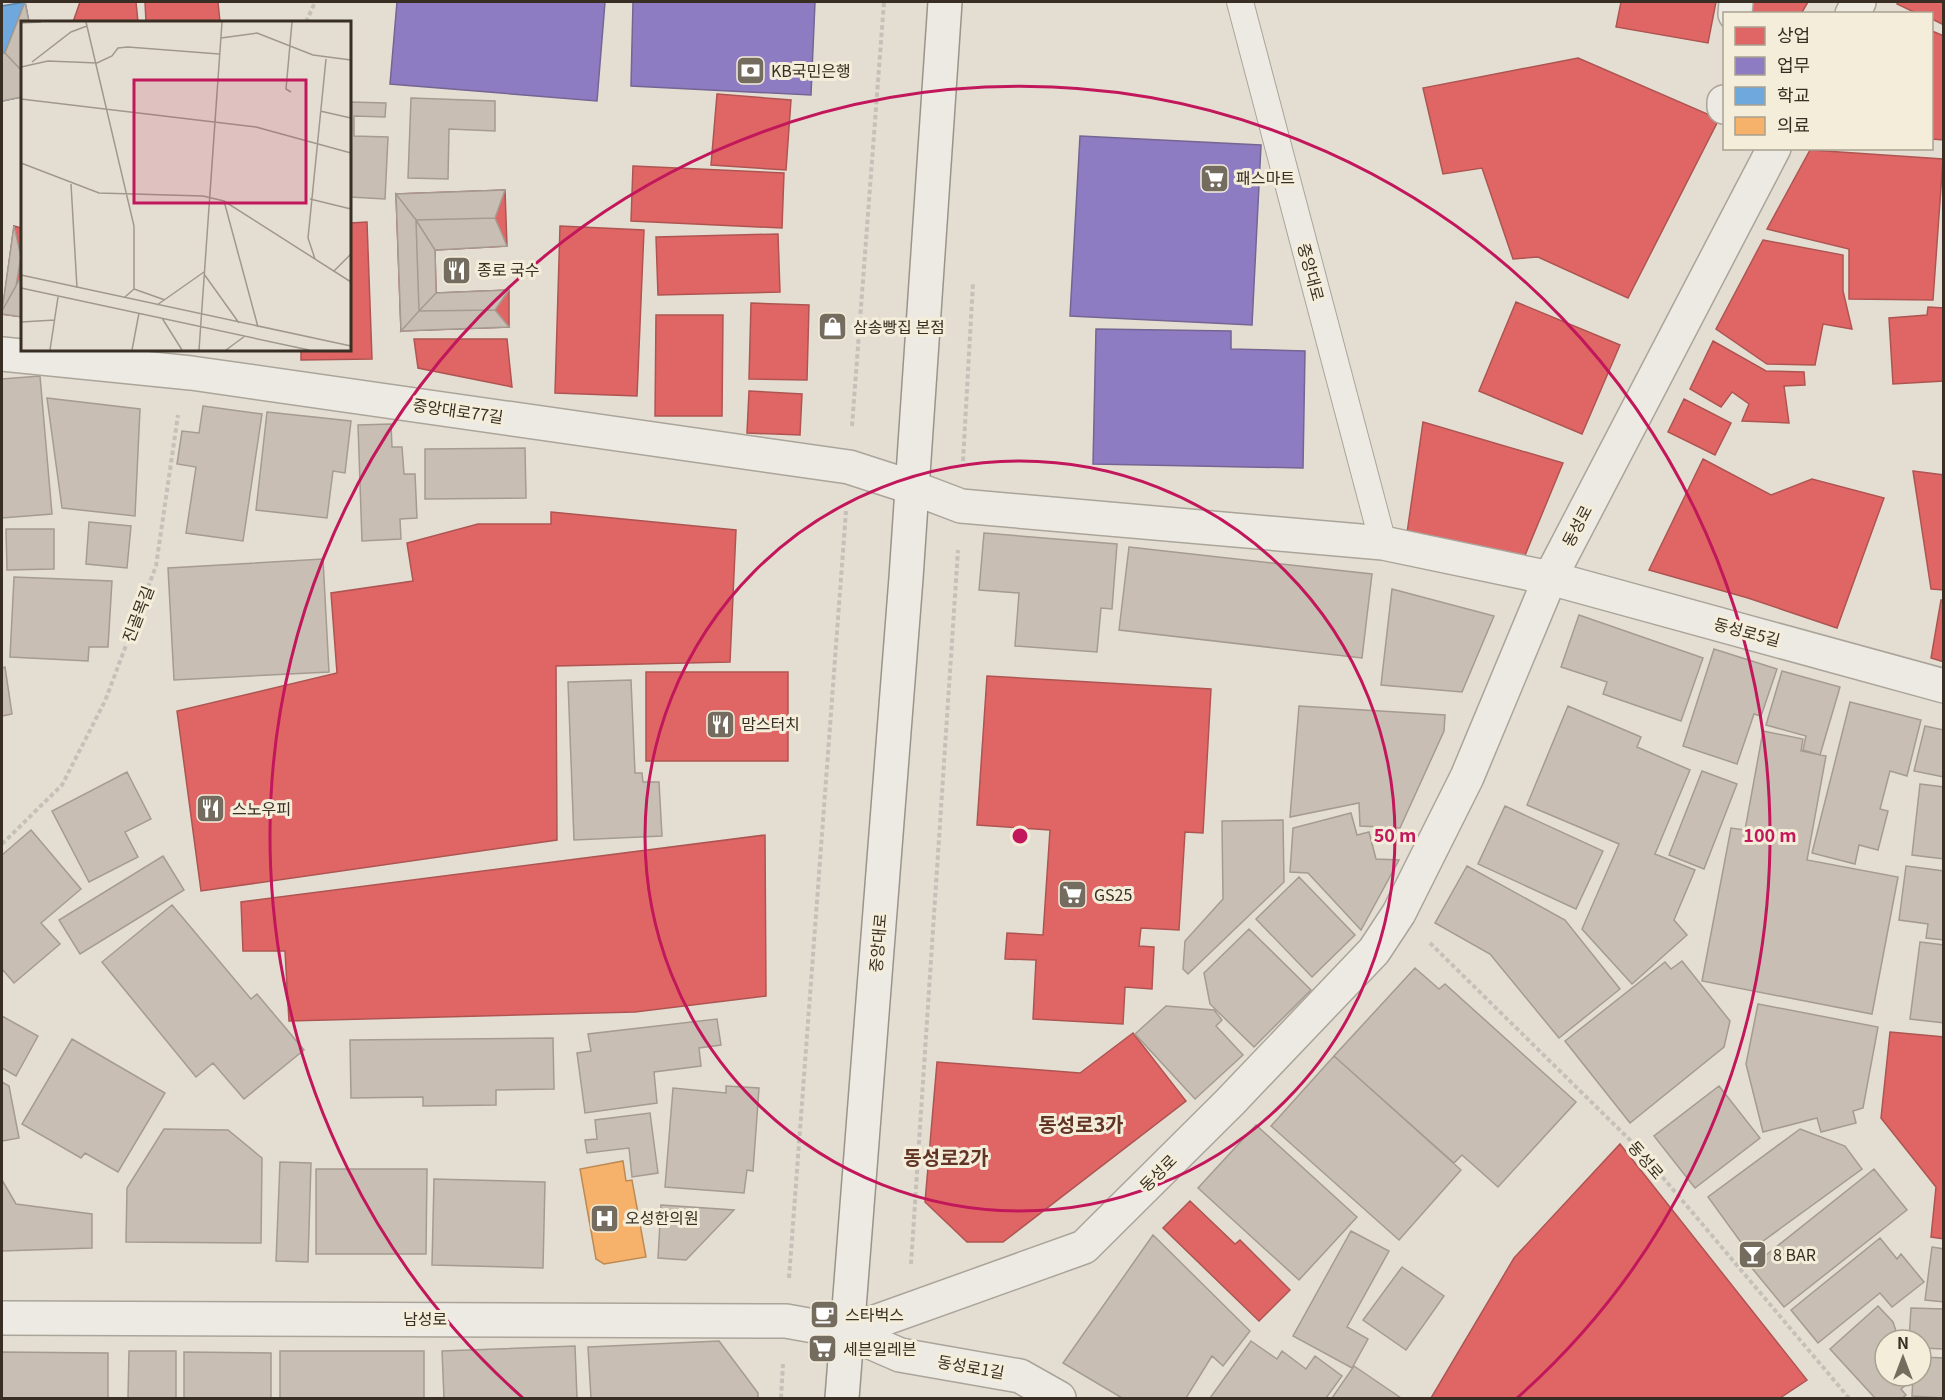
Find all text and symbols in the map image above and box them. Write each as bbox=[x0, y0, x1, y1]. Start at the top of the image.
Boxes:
legend bbox=[1723, 12, 1933, 150]
inset map bbox=[21, 21, 351, 351]
text: 상업 bbox=[1777, 21, 1810, 47]
text: 업무 bbox=[1777, 51, 1810, 77]
bank icon: KB국민은행 bbox=[734, 55, 766, 87]
place label: KB국민은행 bbox=[771, 58, 851, 82]
text: 학교 bbox=[1777, 81, 1810, 107]
text: 의료 bbox=[1777, 111, 1810, 137]
supermarket icon: 패스마트 bbox=[1199, 162, 1231, 194]
place label: 패스마트 bbox=[1236, 165, 1295, 189]
street label: 중앙대로 bbox=[1293, 240, 1331, 304]
restaurant icon: 종로 국수 bbox=[440, 254, 472, 286]
place label: 종로 국수 bbox=[477, 257, 539, 281]
shop icon: 삼송빵집 본점 bbox=[816, 311, 848, 343]
place label: 삼송빵집 본점 bbox=[853, 314, 945, 338]
street label: 중앙대로77길 bbox=[411, 392, 505, 428]
street label: 동성로 bbox=[1555, 500, 1597, 551]
street label: 진골목길 bbox=[115, 582, 159, 645]
street label: 동성로5길 bbox=[1711, 611, 1783, 651]
restaurant icon: 맘스터치 bbox=[704, 708, 736, 740]
place label: 맘스터치 bbox=[741, 711, 800, 735]
restaurant icon: 스노우피 bbox=[195, 793, 227, 825]
place label: 스노우피 bbox=[232, 796, 291, 820]
text: 50 m bbox=[1374, 821, 1416, 847]
text: 100 m bbox=[1743, 821, 1797, 847]
centre of rings bbox=[1010, 826, 1030, 846]
supermarket icon: GS25 bbox=[1057, 879, 1089, 911]
place label: GS25 bbox=[1094, 882, 1132, 906]
street label: 중앙대로 bbox=[862, 912, 892, 973]
district label: 동성로3가 bbox=[1038, 1109, 1124, 1138]
street label: 동성로 bbox=[1623, 1135, 1670, 1184]
district label: 동성로2가 bbox=[903, 1142, 989, 1171]
street label: 동성로 bbox=[1133, 1148, 1182, 1196]
hospital icon: 오성한의원 bbox=[588, 1202, 620, 1234]
place label: 오성한의원 bbox=[625, 1205, 699, 1229]
bar icon: 8 BAR bbox=[1736, 1239, 1768, 1271]
place label: 8 BAR bbox=[1773, 1242, 1816, 1266]
cafe icon: 스타벅스 bbox=[808, 1299, 840, 1331]
place label: 스타벅스 bbox=[845, 1302, 904, 1326]
street label: 남성로 bbox=[403, 1306, 447, 1330]
north arrow bbox=[1873, 1328, 1933, 1388]
text: N bbox=[1897, 1330, 1909, 1354]
supermarket icon: 세븐일레븐 bbox=[806, 1333, 838, 1365]
place label: 세븐일레븐 bbox=[843, 1336, 917, 1360]
street label: 동성로1길 bbox=[936, 1348, 1007, 1384]

